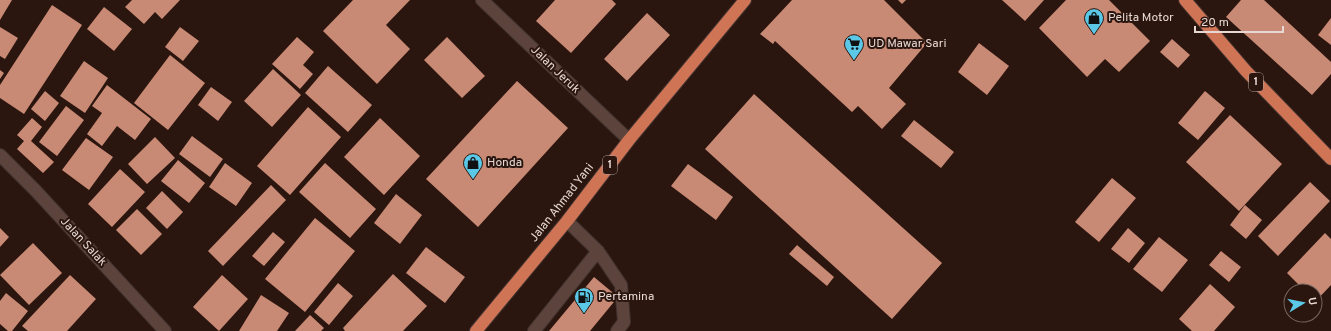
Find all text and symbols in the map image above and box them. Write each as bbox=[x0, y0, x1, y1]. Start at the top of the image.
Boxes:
shop icon: Pelita Motor bbox=[1083, 7, 1105, 35]
scale bar bbox=[1195, 8, 1283, 34]
place label: Pelita Motor bbox=[1108, 10, 1174, 26]
text: 20 m bbox=[1201, 15, 1229, 31]
supermarket icon: UD Mawar Sari bbox=[843, 33, 865, 61]
place label: UD Mawar Sari bbox=[868, 36, 946, 52]
street label: Jalan Jeruk bbox=[527, 42, 583, 98]
road number: 1 bbox=[1249, 73, 1263, 91]
shop icon: Honda bbox=[462, 152, 484, 180]
place label: Honda bbox=[487, 155, 522, 171]
road number: 1 bbox=[603, 156, 617, 174]
street label: Jalan Ahmad Yani bbox=[526, 160, 598, 246]
street label: Jalan Salak bbox=[56, 214, 110, 270]
north arrow bbox=[1283, 283, 1323, 323]
fuel station icon: Pertamina bbox=[573, 286, 595, 314]
place label: Pertamina bbox=[598, 289, 654, 305]
text: U bbox=[1304, 296, 1319, 307]

